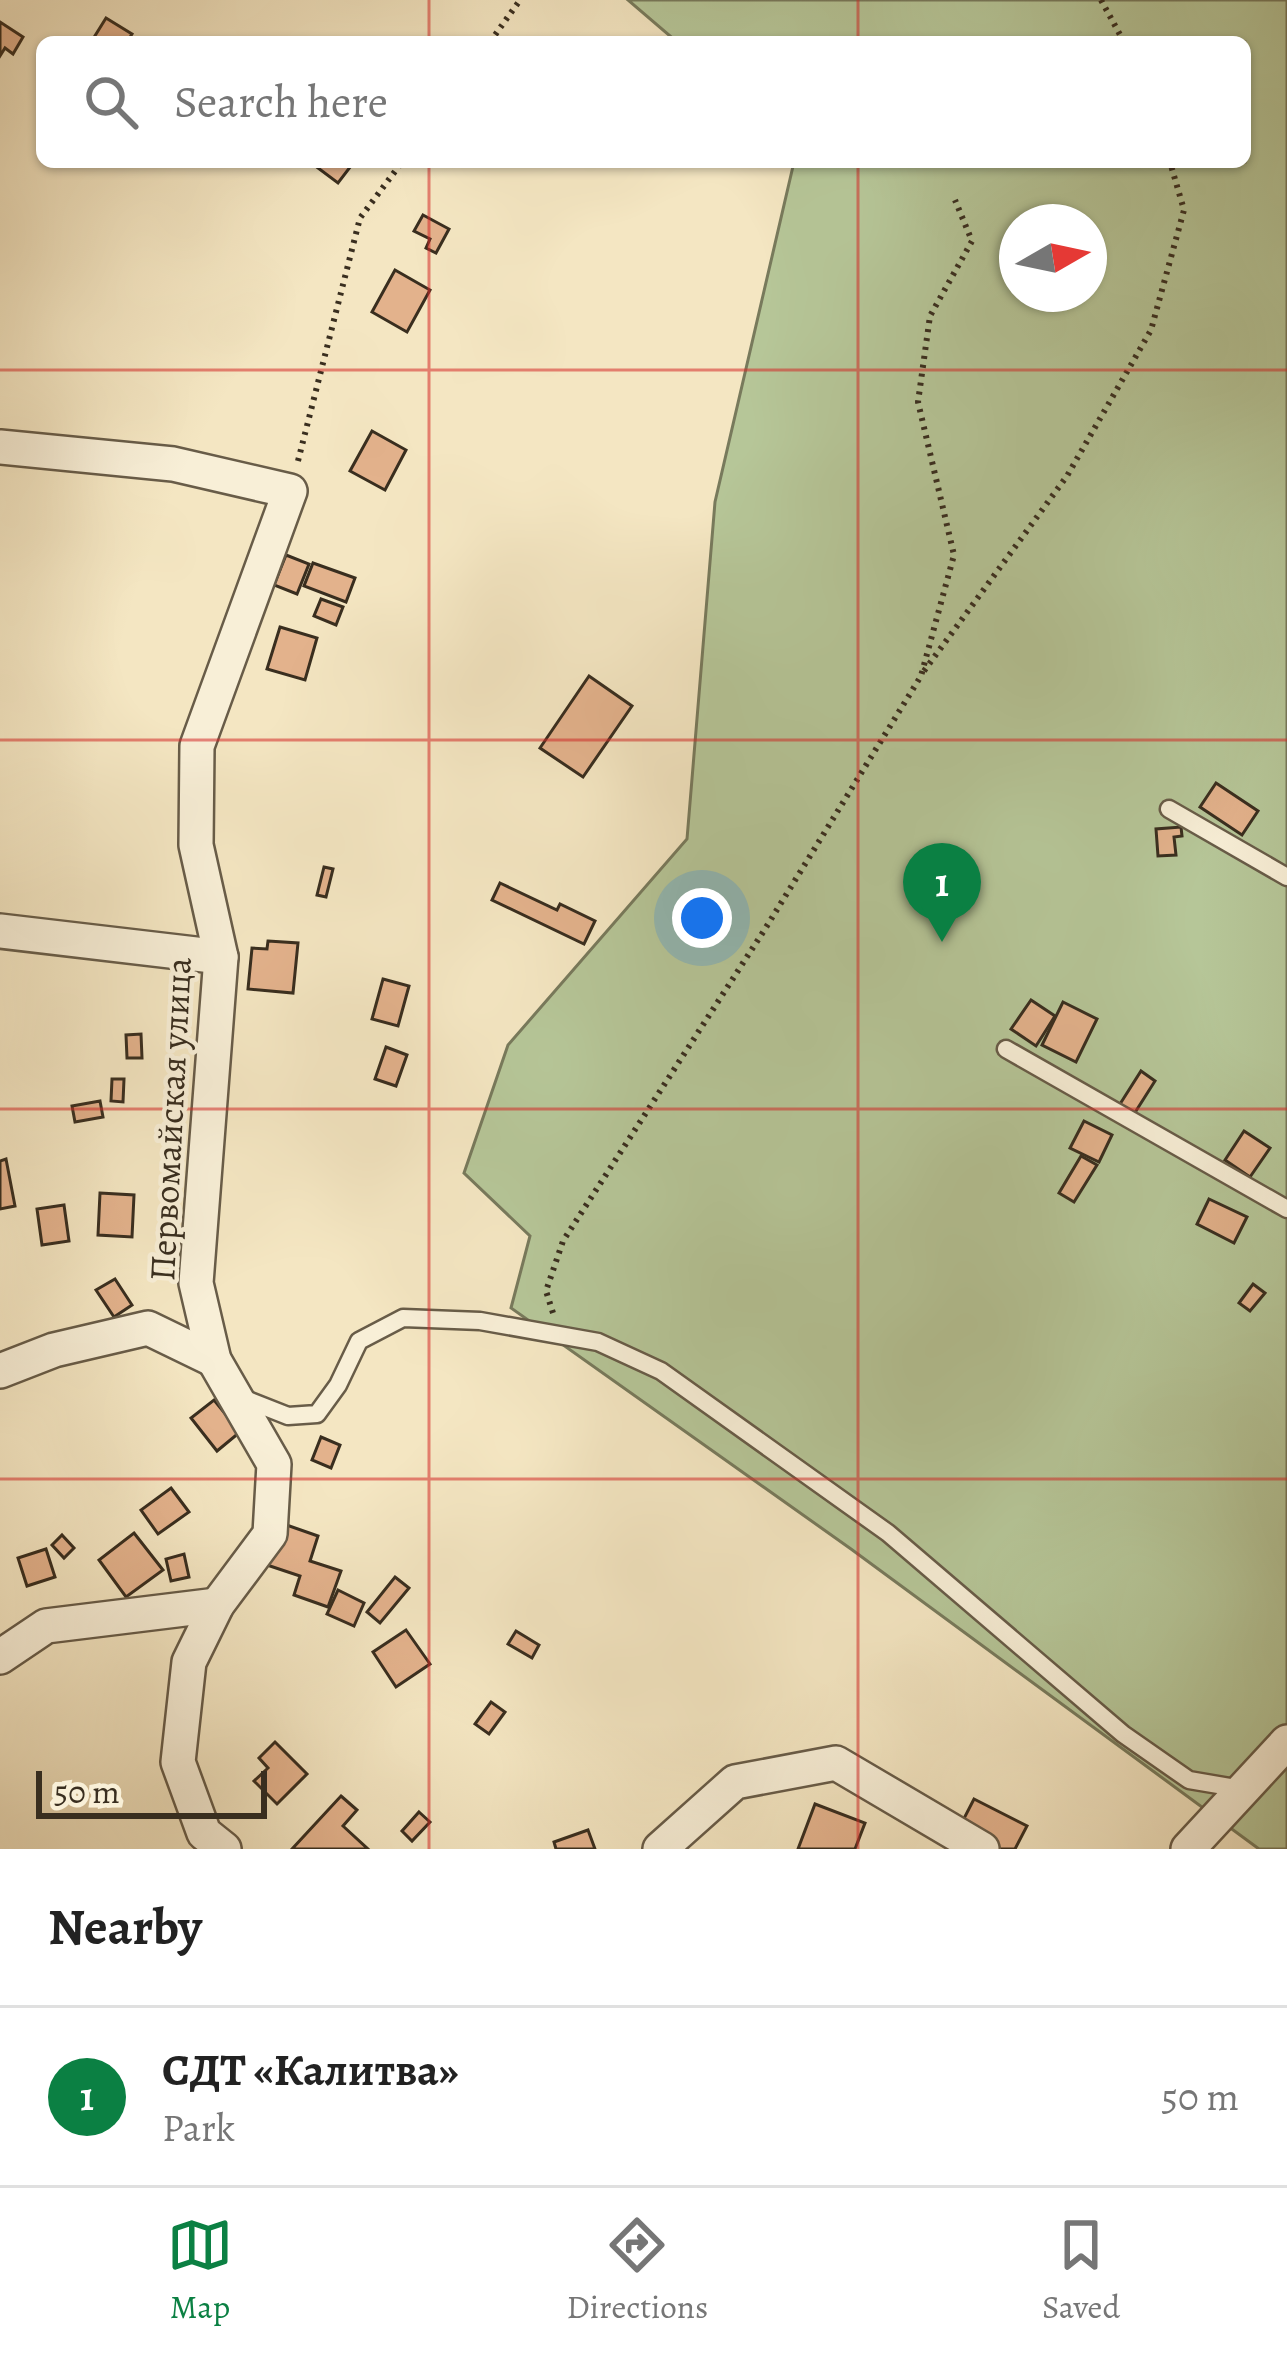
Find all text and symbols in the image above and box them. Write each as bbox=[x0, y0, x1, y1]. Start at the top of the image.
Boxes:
search box bbox=[36, 36, 1251, 168]
icon: search bbox=[78, 69, 144, 135]
text: Search here bbox=[174, 71, 388, 133]
north arrow bbox=[999, 204, 1107, 312]
pin: 1 bbox=[903, 843, 981, 942]
your location bbox=[672, 888, 732, 948]
street label: Первомайская улица bbox=[137, 956, 203, 1282]
scale bar bbox=[36, 1765, 267, 1818]
text: 50 m bbox=[54, 1769, 120, 1814]
text: Nearby bbox=[48, 1892, 202, 1962]
text: СДТ «Калитва» bbox=[162, 2039, 459, 2101]
text: 1 bbox=[80, 2070, 94, 2123]
text: 50 m bbox=[1161, 2070, 1239, 2123]
text: Park bbox=[162, 2101, 235, 2154]
tab: Map bbox=[167, 2212, 233, 2329]
tab: Directions bbox=[567, 2212, 708, 2329]
tab: Saved bbox=[1042, 2212, 1120, 2329]

